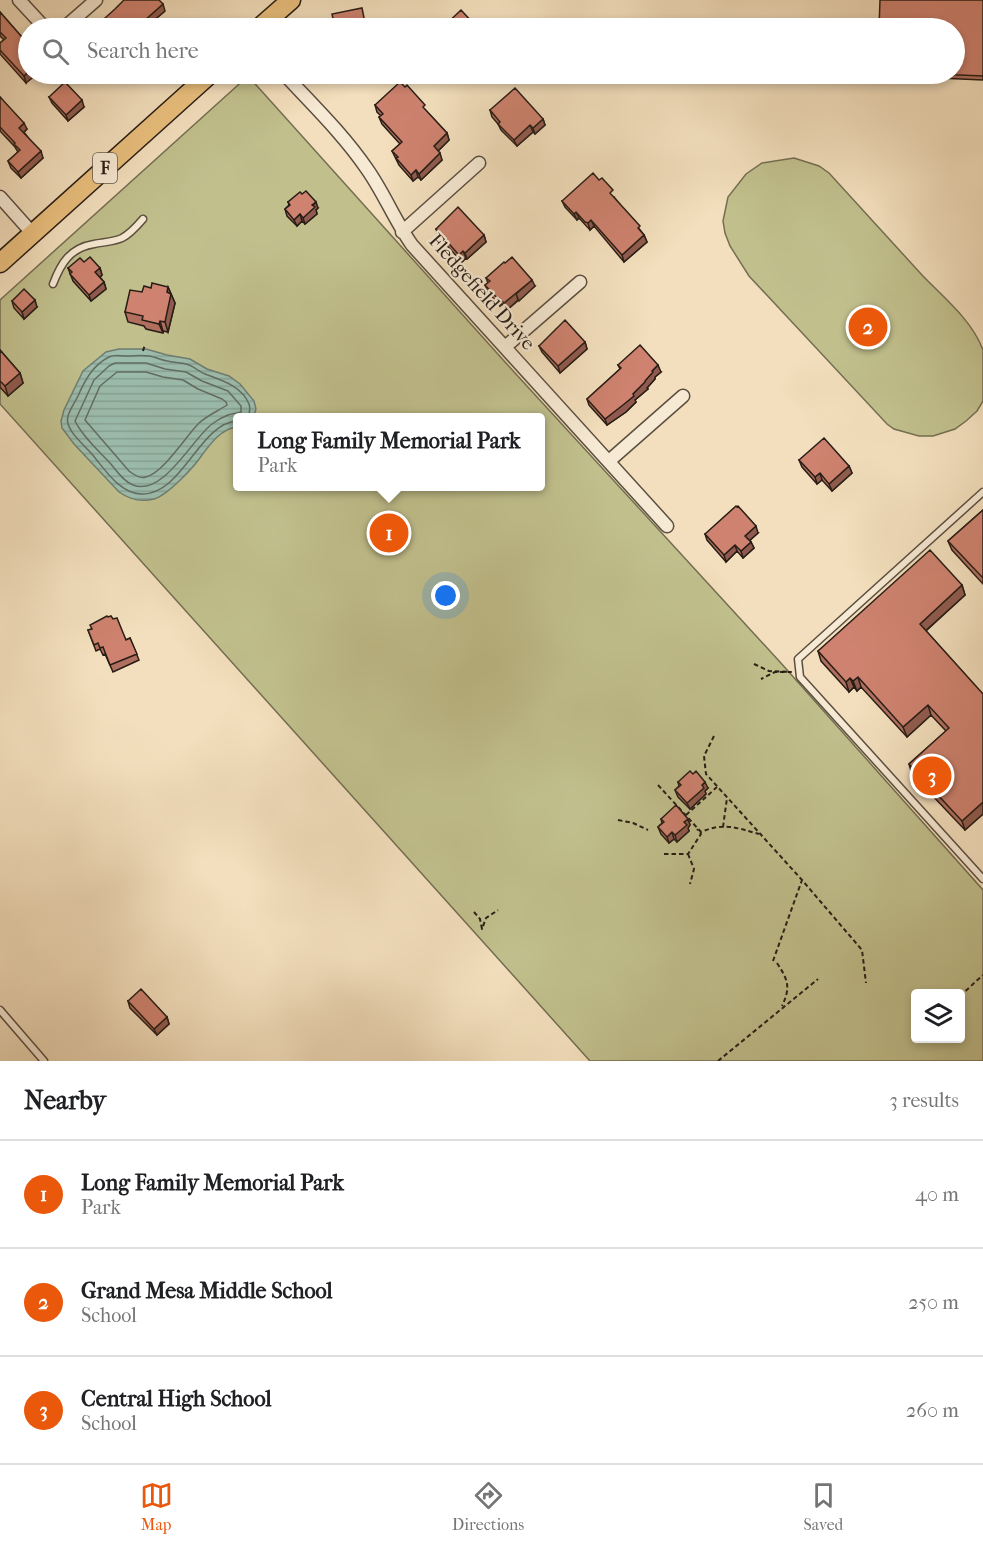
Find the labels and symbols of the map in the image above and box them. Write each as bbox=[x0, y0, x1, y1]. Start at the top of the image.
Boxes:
road number: F bbox=[93, 153, 117, 183]
street label: Fledgefield Drive bbox=[424, 229, 540, 355]
pin: 2 bbox=[848, 304, 888, 350]
pin: 1 bbox=[370, 510, 408, 556]
your location bbox=[431, 581, 460, 610]
pin: 3 bbox=[912, 754, 952, 798]

